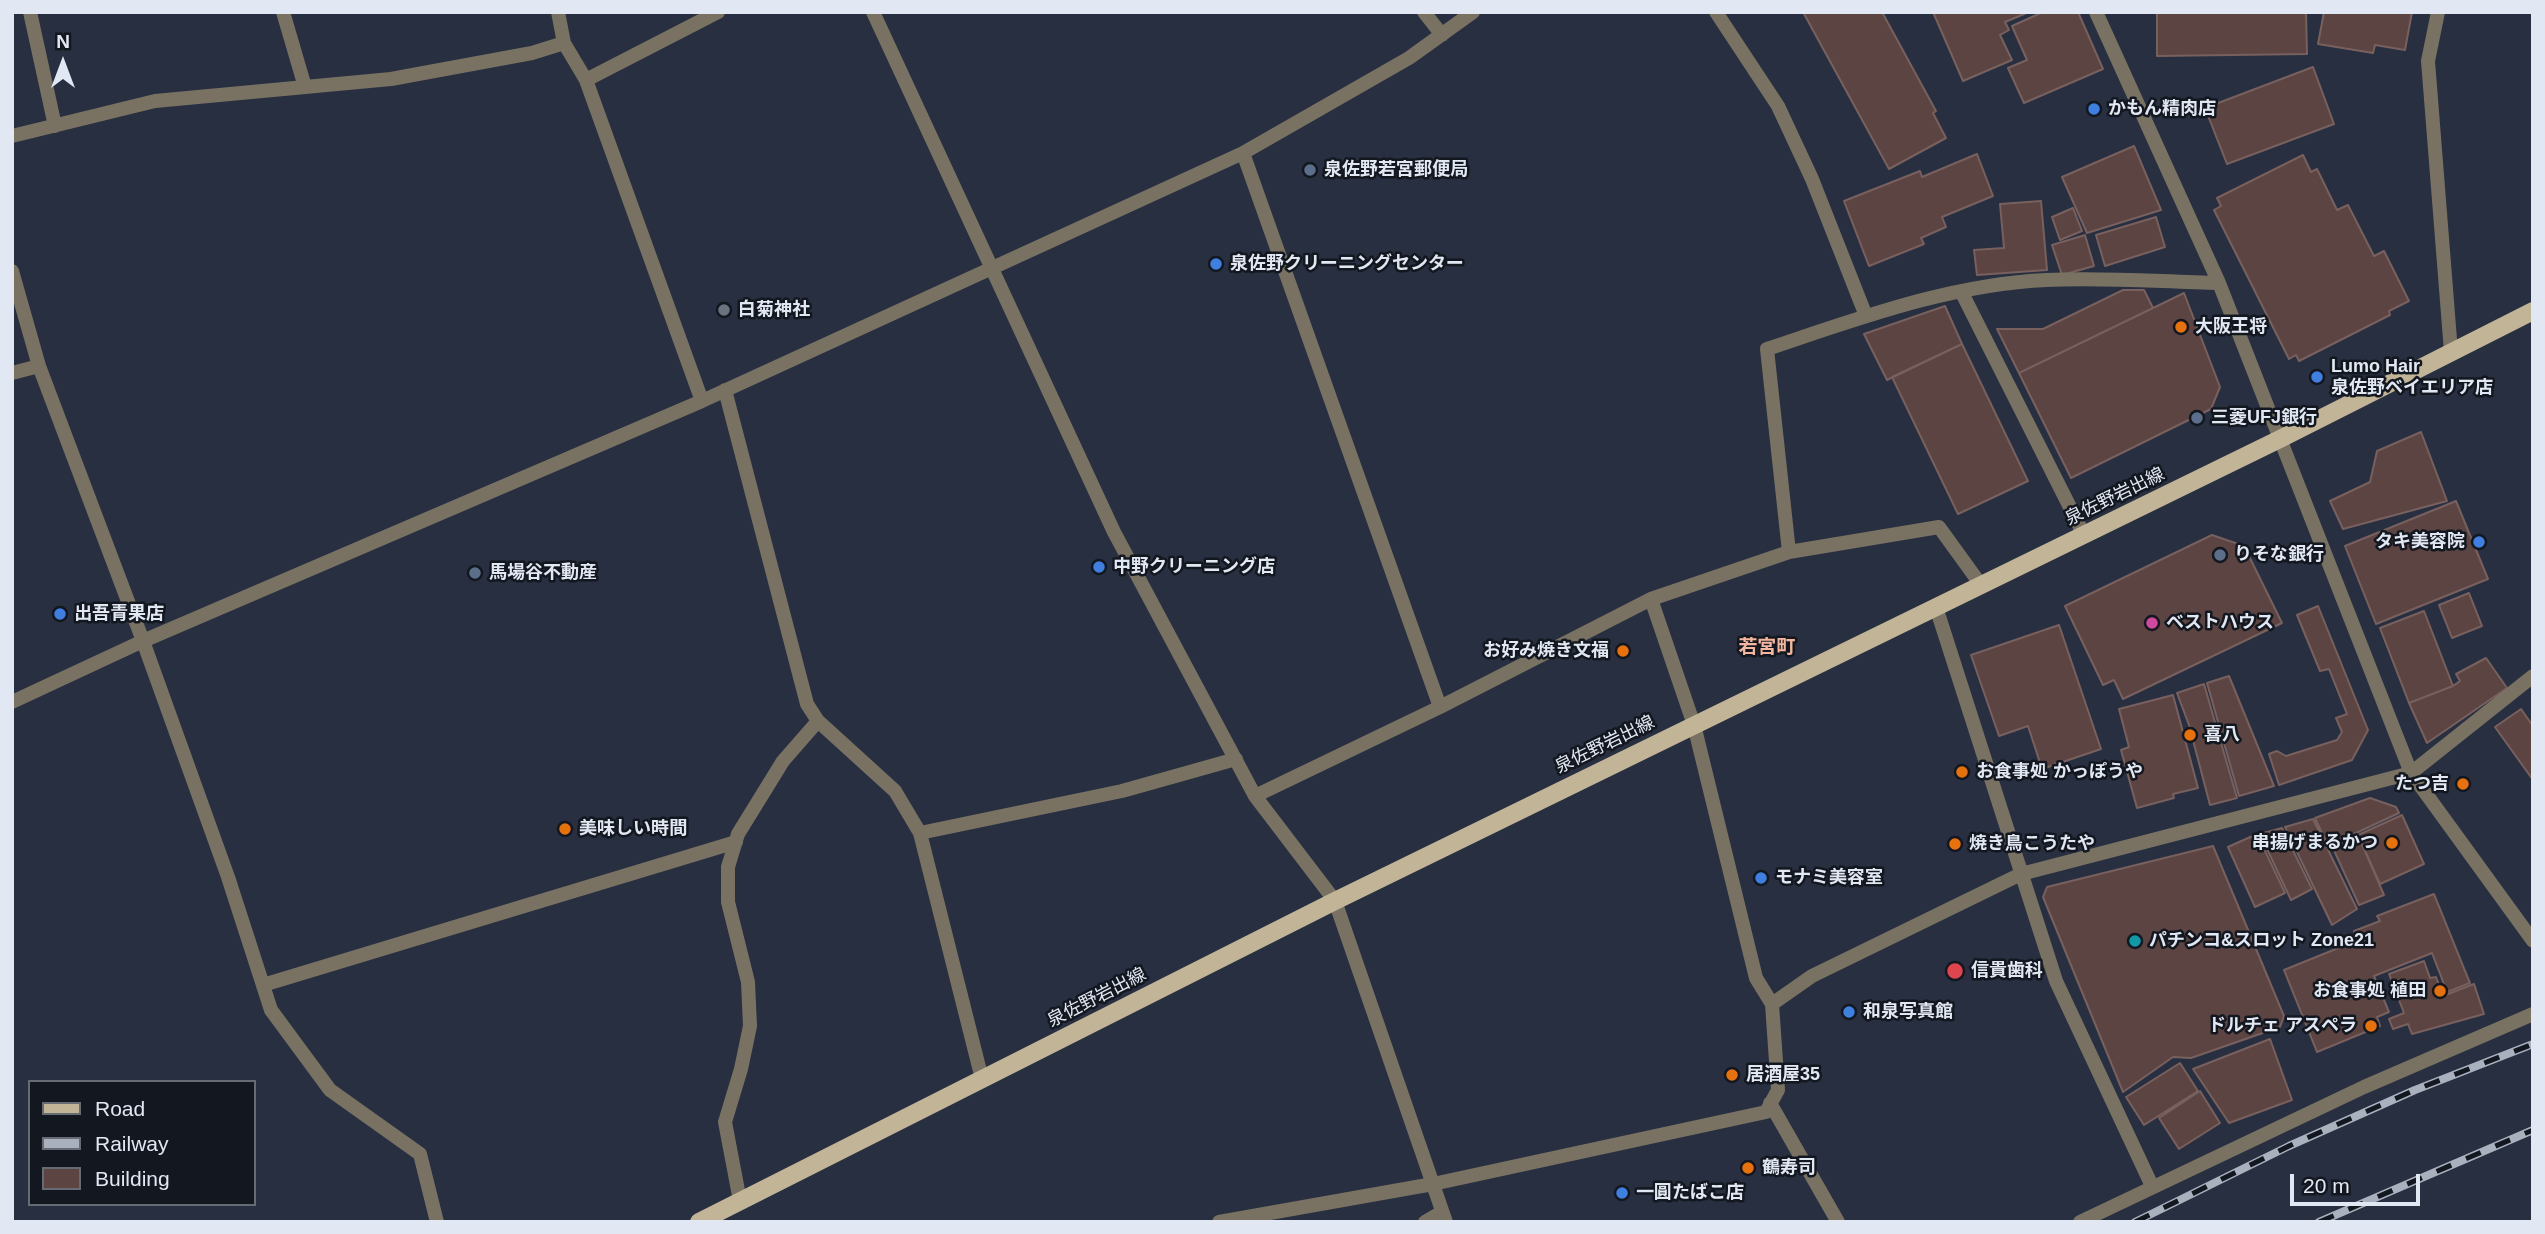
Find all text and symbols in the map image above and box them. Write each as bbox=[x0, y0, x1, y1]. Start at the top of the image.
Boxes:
north arrow bbox=[28, 28, 98, 98]
text: N bbox=[56, 31, 70, 52]
place label: かもん精肉店 bbox=[2108, 98, 2216, 120]
marker: かもん精肉店 bbox=[2086, 101, 2102, 117]
place label: 泉佐野若宮郵便局 bbox=[1324, 159, 1468, 181]
marker: 泉佐野若宮郵便局 bbox=[1302, 162, 1318, 178]
place label: 泉佐野クリーニングセンター bbox=[1230, 253, 1464, 275]
marker: 泉佐野クリーニングセンター bbox=[1208, 256, 1224, 272]
place label: 白菊神社 bbox=[738, 299, 810, 321]
marker: 白菊神社 bbox=[716, 302, 732, 318]
place label: 大阪王将 bbox=[2195, 316, 2267, 338]
marker: 大阪王将 bbox=[2173, 319, 2189, 335]
place label: Lumo Hair 泉佐野ベイエリア店 bbox=[2331, 356, 2493, 398]
marker: Lumo Hair 泉佐野ベイエリア店 bbox=[2309, 369, 2325, 385]
place label: 三菱UFJ銀行 bbox=[2211, 407, 2317, 429]
marker: 三菱UFJ銀行 bbox=[2189, 410, 2205, 426]
street label: 泉佐野岩出線 bbox=[2062, 464, 2168, 530]
place label: タキ美容院 bbox=[2375, 531, 2465, 553]
marker: タキ美容院 bbox=[2471, 534, 2487, 550]
place label: りそな銀行 bbox=[2234, 544, 2324, 566]
marker: りそな銀行 bbox=[2212, 547, 2228, 563]
place label: 中野クリーニング店 bbox=[1113, 556, 1275, 578]
marker: 中野クリーニング店 bbox=[1091, 559, 1107, 575]
place label: 馬場谷不動産 bbox=[489, 562, 597, 584]
marker: 馬場谷不動産 bbox=[467, 565, 483, 581]
place label: 出吾青果店 bbox=[74, 603, 164, 625]
marker: 出吾青果店 bbox=[52, 606, 68, 622]
place label: ベストハウス bbox=[2166, 612, 2274, 634]
marker: ベストハウス bbox=[2144, 615, 2160, 631]
district label: 若宮町 bbox=[1739, 637, 1795, 659]
place label: お好み焼き文福 bbox=[1483, 640, 1609, 662]
marker: お好み焼き文福 bbox=[1615, 643, 1631, 659]
street label: 泉佐野岩出線 bbox=[1552, 712, 1658, 778]
place label: 喜八 bbox=[2204, 724, 2240, 746]
marker: 喜八 bbox=[2182, 727, 2198, 743]
place label: お食事処 かっぽうや bbox=[1976, 761, 2143, 783]
marker: お食事処 かっぽうや bbox=[1954, 764, 1970, 780]
place label: たつ吉 bbox=[2395, 773, 2449, 795]
marker: たつ吉 bbox=[2455, 776, 2471, 792]
place label: 美味しい時間 bbox=[579, 818, 687, 840]
marker: 美味しい時間 bbox=[557, 821, 573, 837]
place label: 串揚げまるかつ bbox=[2252, 832, 2378, 854]
place label: 焼き鳥こうたや bbox=[1969, 833, 2095, 855]
marker: 串揚げまるかつ bbox=[2384, 835, 2400, 851]
marker: 焼き鳥こうたや bbox=[1947, 836, 1963, 852]
place label: モナミ美容室 bbox=[1775, 867, 1883, 889]
marker: モナミ美容室 bbox=[1753, 870, 1769, 886]
place label: パチンコ&スロット Zone21 bbox=[2149, 930, 2374, 952]
marker: パチンコ&スロット Zone21 bbox=[2127, 933, 2143, 949]
place label: 信貴歯科 bbox=[1971, 960, 2043, 982]
marker: 信貴歯科 bbox=[1945, 961, 1965, 981]
street label: 泉佐野岩出線 bbox=[1044, 964, 1150, 1032]
place label: お食事処 植田 bbox=[2313, 980, 2426, 1002]
marker: お食事処 植田 bbox=[2432, 983, 2448, 999]
place label: 和泉写真館 bbox=[1863, 1001, 1953, 1023]
marker: 和泉写真館 bbox=[1841, 1004, 1857, 1020]
place label: ドルチェ アスペラ bbox=[2208, 1015, 2357, 1037]
marker: ドルチェ アスペラ bbox=[2363, 1018, 2379, 1034]
place label: 居酒屋35 bbox=[1746, 1064, 1820, 1086]
marker: 居酒屋35 bbox=[1724, 1067, 1740, 1083]
legend bbox=[28, 1080, 256, 1206]
text: Road bbox=[95, 1097, 145, 1120]
text: Railway bbox=[95, 1132, 169, 1155]
place label: 鶴寿司 bbox=[1762, 1157, 1816, 1179]
marker: 鶴寿司 bbox=[1740, 1160, 1756, 1176]
scale bar bbox=[2293, 1160, 2422, 1204]
text: Building bbox=[95, 1167, 170, 1190]
text: 20 m bbox=[2303, 1174, 2350, 1197]
place label: 一圓たばこ店 bbox=[1636, 1182, 1744, 1204]
marker: 一圓たばこ店 bbox=[1614, 1185, 1630, 1201]

